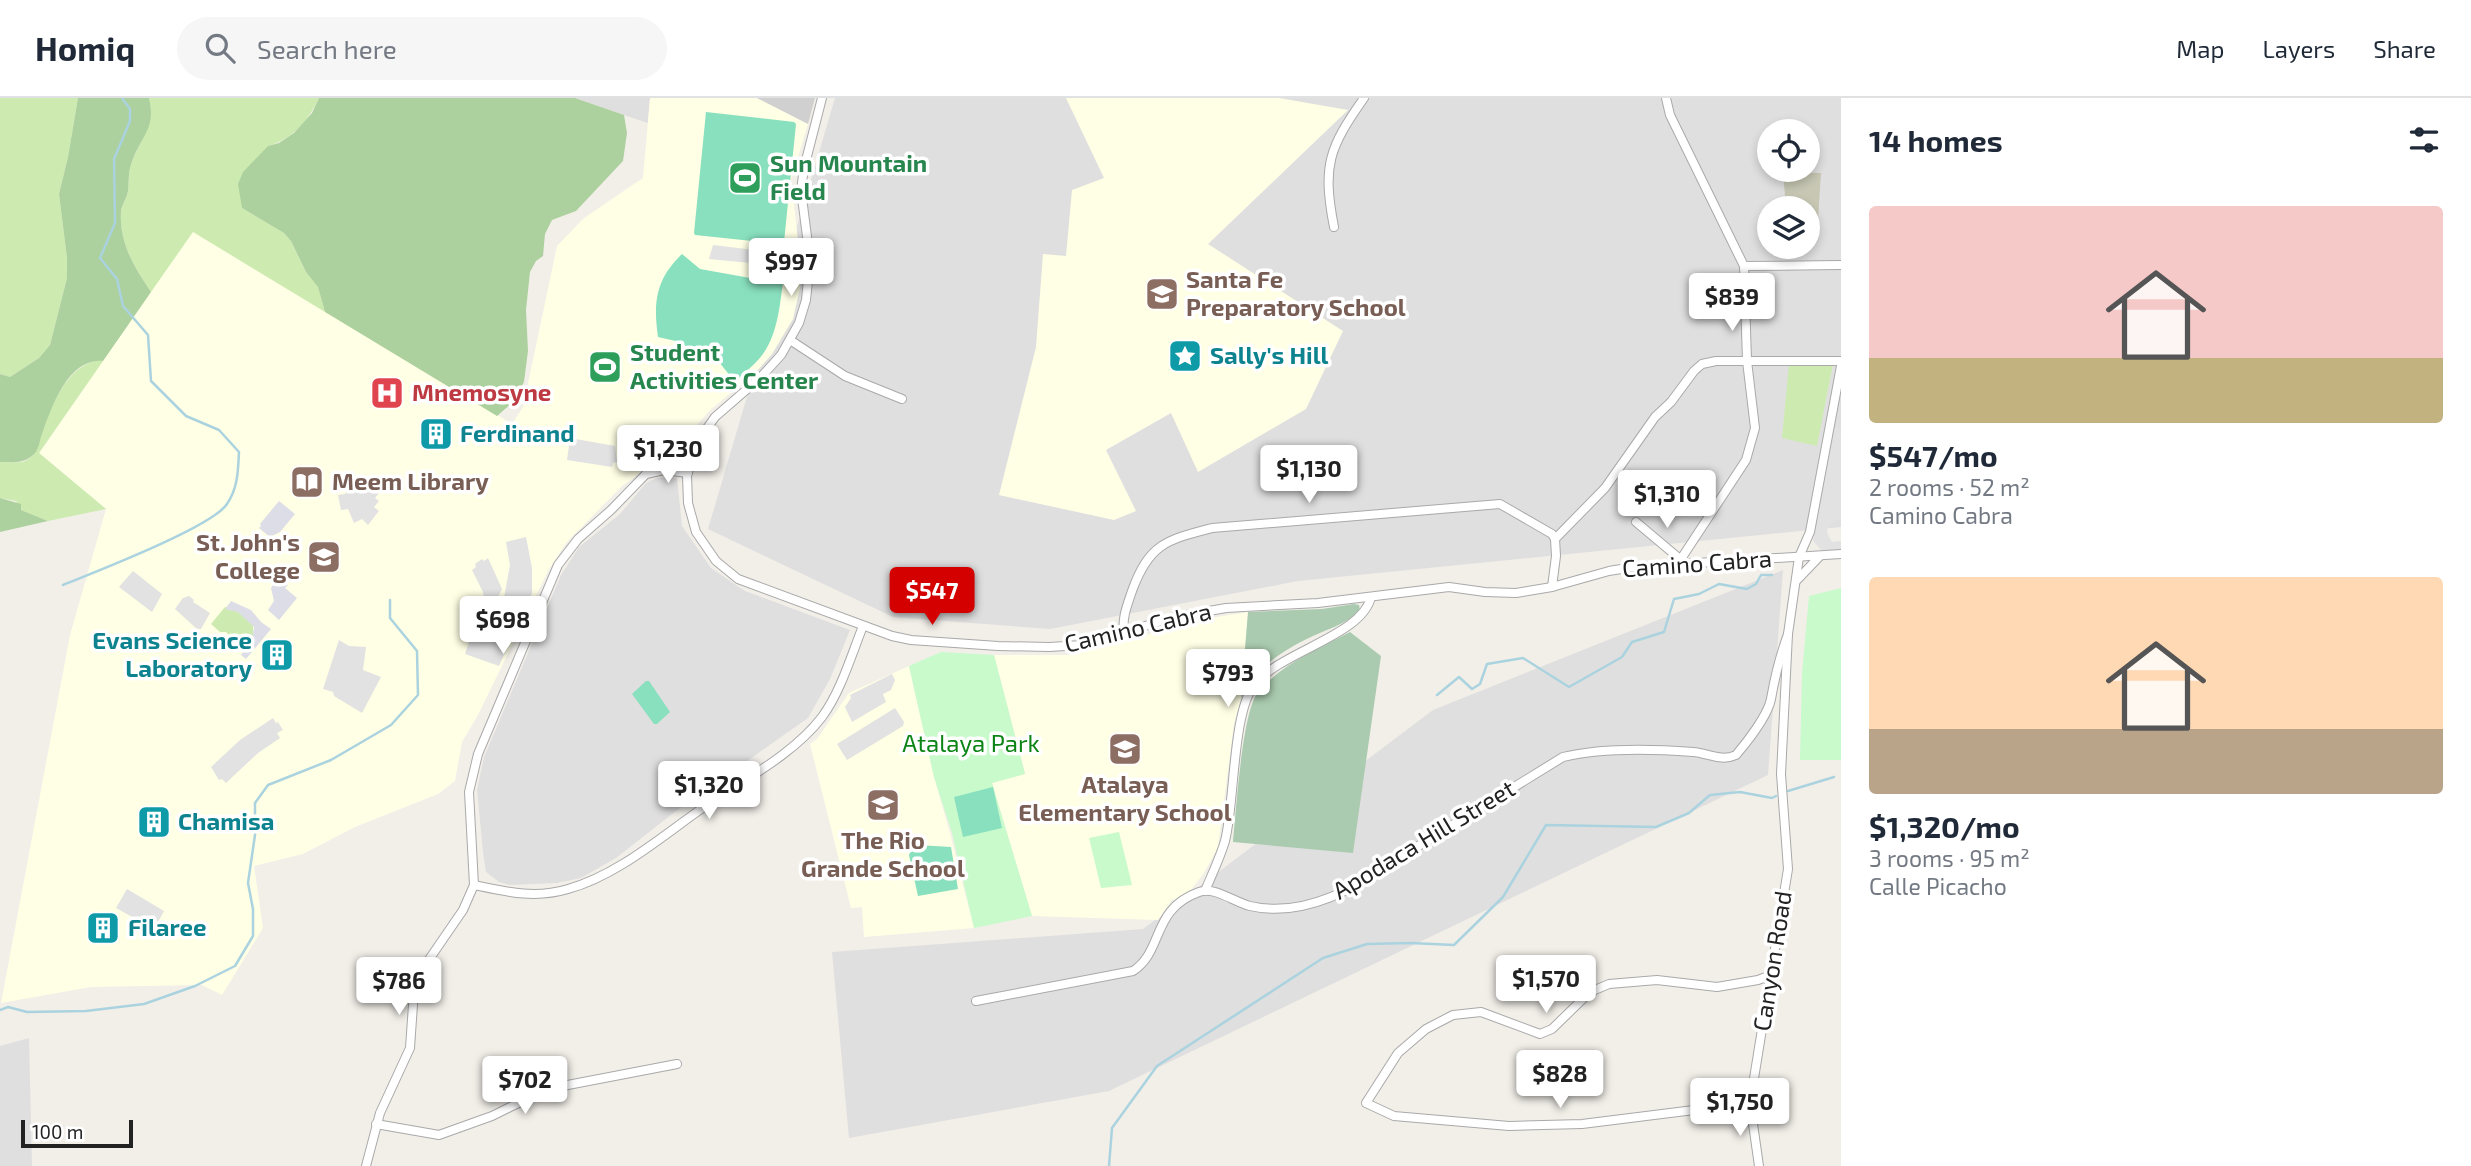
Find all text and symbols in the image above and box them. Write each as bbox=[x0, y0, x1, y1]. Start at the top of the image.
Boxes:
search box bbox=[177, 17, 667, 80]
text: Homiq bbox=[35, 28, 135, 68]
icon: search bbox=[201, 29, 239, 67]
text: Search here bbox=[257, 33, 397, 64]
text: Map bbox=[2176, 34, 2224, 63]
text: Layers bbox=[2262, 34, 2335, 63]
text: Share bbox=[2373, 34, 2436, 63]
map controls bbox=[1757, 119, 1820, 259]
button: locate bbox=[1757, 119, 1820, 182]
icon: filters bbox=[2405, 121, 2443, 159]
text: 14 homes bbox=[1869, 122, 2003, 158]
place label: Sun Mountain Field bbox=[770, 148, 927, 205]
sports icon: Sun Mountain Field bbox=[726, 159, 764, 197]
button: layers bbox=[1757, 196, 1820, 259]
pin: $997 bbox=[750, 238, 832, 298]
text: $997 bbox=[765, 247, 817, 275]
icon: home bbox=[2093, 252, 2219, 378]
place label: Santa Fe Preparatory School bbox=[1186, 264, 1406, 321]
pin: $839 bbox=[1691, 274, 1773, 333]
school or university icon: Santa Fe Preparatory School bbox=[1143, 275, 1181, 313]
text: $839 bbox=[1705, 282, 1759, 310]
place label: Student Activities Center bbox=[630, 337, 819, 394]
place icon: Sally's Hill bbox=[1166, 337, 1204, 375]
place label: Sally's Hill bbox=[1210, 340, 1329, 369]
sports icon: Student Activities Center bbox=[586, 348, 624, 386]
hospital icon: Mnemosyne bbox=[368, 374, 406, 412]
place label: Mnemosyne bbox=[412, 377, 551, 406]
building icon: Ferdinand bbox=[417, 415, 455, 453]
place label: Ferdinand bbox=[460, 418, 574, 447]
pin: $1,230 bbox=[611, 426, 725, 485]
text: $1,230 bbox=[633, 434, 703, 462]
text: $547/mo bbox=[1869, 437, 1998, 473]
pin: $1,130 bbox=[1252, 446, 1366, 505]
text: $1,130 bbox=[1276, 454, 1342, 482]
library icon: Meem Library bbox=[288, 463, 326, 501]
place label: Meem Library bbox=[332, 466, 489, 495]
pin: $1,310 bbox=[1610, 470, 1724, 530]
text: 2 rooms · 52 m² bbox=[1869, 473, 2030, 501]
text: $1,310 bbox=[1634, 479, 1700, 507]
text: Camino Cabra bbox=[1869, 501, 2013, 529]
place label: St. John's College bbox=[196, 527, 300, 584]
school or university icon: St. John's College bbox=[305, 538, 343, 576]
street label: Camino Cabra bbox=[1621, 543, 1773, 582]
pin: $547 bbox=[891, 568, 973, 627]
text: $547 bbox=[906, 576, 958, 604]
pin: $698 bbox=[462, 596, 544, 656]
street label: Camino Cabra bbox=[1061, 596, 1214, 658]
text: $698 bbox=[476, 605, 530, 633]
icon: home bbox=[2093, 623, 2219, 749]
place label: Evans Science Laboratory bbox=[92, 625, 252, 682]
building icon: Evans Science Laboratory bbox=[258, 636, 296, 674]
pin: $793 bbox=[1187, 650, 1269, 709]
text: $793 bbox=[1202, 658, 1254, 686]
park label: Atalaya Park bbox=[902, 728, 1040, 757]
school or university icon: Atalaya Elementary School bbox=[1106, 730, 1144, 768]
pin: $1,320 bbox=[652, 762, 766, 821]
place label: Atalaya Elementary School bbox=[1018, 769, 1232, 826]
text: $1,320 bbox=[674, 770, 744, 798]
street label: Apodaca Hill Street bbox=[1327, 773, 1520, 905]
school or university icon: The Rio Grande School bbox=[864, 786, 902, 824]
building icon: Chamisa bbox=[135, 803, 173, 841]
place label: Chamisa bbox=[178, 806, 274, 835]
text: $1,320/mo bbox=[1869, 808, 2020, 844]
place label: The Rio Grande School bbox=[801, 825, 965, 882]
text: 3 rooms · 95 m² bbox=[1869, 844, 2030, 872]
text: Calle Picacho bbox=[1869, 872, 2007, 900]
street label: Canyon Road bbox=[1746, 889, 1797, 1033]
building icon: Filaree bbox=[84, 909, 122, 947]
place label: Filaree bbox=[128, 912, 207, 941]
pin: $1,570 bbox=[1489, 956, 1603, 1015]
pin: $786 bbox=[358, 958, 440, 1017]
text: $1,570 bbox=[1512, 964, 1580, 992]
text: $786 bbox=[372, 966, 426, 994]
pin: $828 bbox=[1519, 1051, 1601, 1110]
pin: $702 bbox=[484, 1056, 566, 1116]
text: $828 bbox=[1532, 1059, 1588, 1087]
text: $702 bbox=[498, 1065, 552, 1093]
pin: $1,750 bbox=[1683, 1079, 1797, 1138]
text: $1,750 bbox=[1706, 1087, 1774, 1115]
scale bar bbox=[21, 1117, 133, 1149]
text: 100 m bbox=[32, 1120, 83, 1143]

